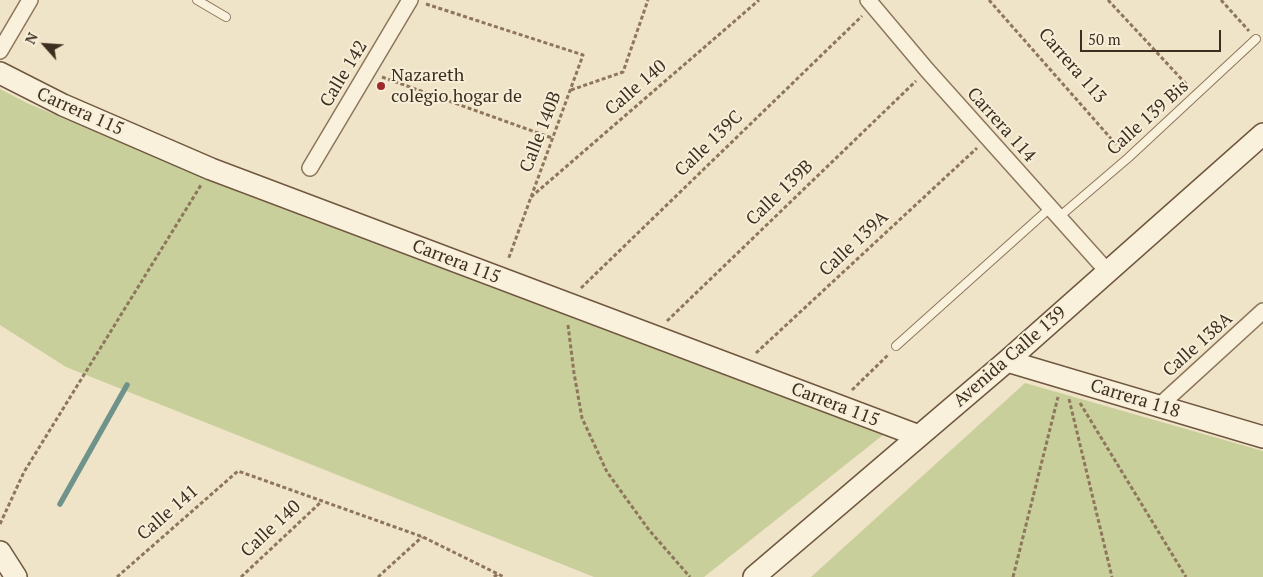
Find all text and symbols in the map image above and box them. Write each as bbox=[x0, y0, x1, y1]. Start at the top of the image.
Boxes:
north arrow bbox=[20, 20, 70, 70]
scale bar bbox=[1083, 20, 1224, 52]
street label: Carrera 113 bbox=[1033, 24, 1111, 108]
text: N bbox=[20, 29, 42, 47]
text: 50 m bbox=[1088, 29, 1121, 49]
street label: Calle 142 bbox=[316, 37, 372, 111]
street label: Calle 140 bbox=[601, 56, 671, 120]
place label: Nazareth colegio hogar de bbox=[391, 65, 522, 108]
street label: Calle 139 Bis bbox=[1103, 76, 1193, 160]
marker: Nazareth colegio hogar de bbox=[375, 80, 387, 92]
street label: Carrera 115 bbox=[33, 83, 127, 141]
street label: Carrera 114 bbox=[962, 83, 1040, 167]
street label: Calle 140B bbox=[516, 89, 566, 175]
street label: Calle 139C bbox=[671, 107, 747, 181]
street label: Calle 139B bbox=[742, 156, 818, 230]
street label: Calle 139A bbox=[815, 207, 893, 281]
street label: Carrera 115 bbox=[409, 235, 503, 289]
street label: Avenida Calle 139 bbox=[949, 302, 1071, 412]
street label: Calle 138A bbox=[1159, 308, 1237, 382]
street label: Carrera 118 bbox=[1088, 375, 1182, 423]
street label: Carrera 115 bbox=[788, 378, 882, 432]
street label: Calle 141 bbox=[133, 481, 203, 545]
street label: Calle 140 bbox=[237, 496, 305, 562]

